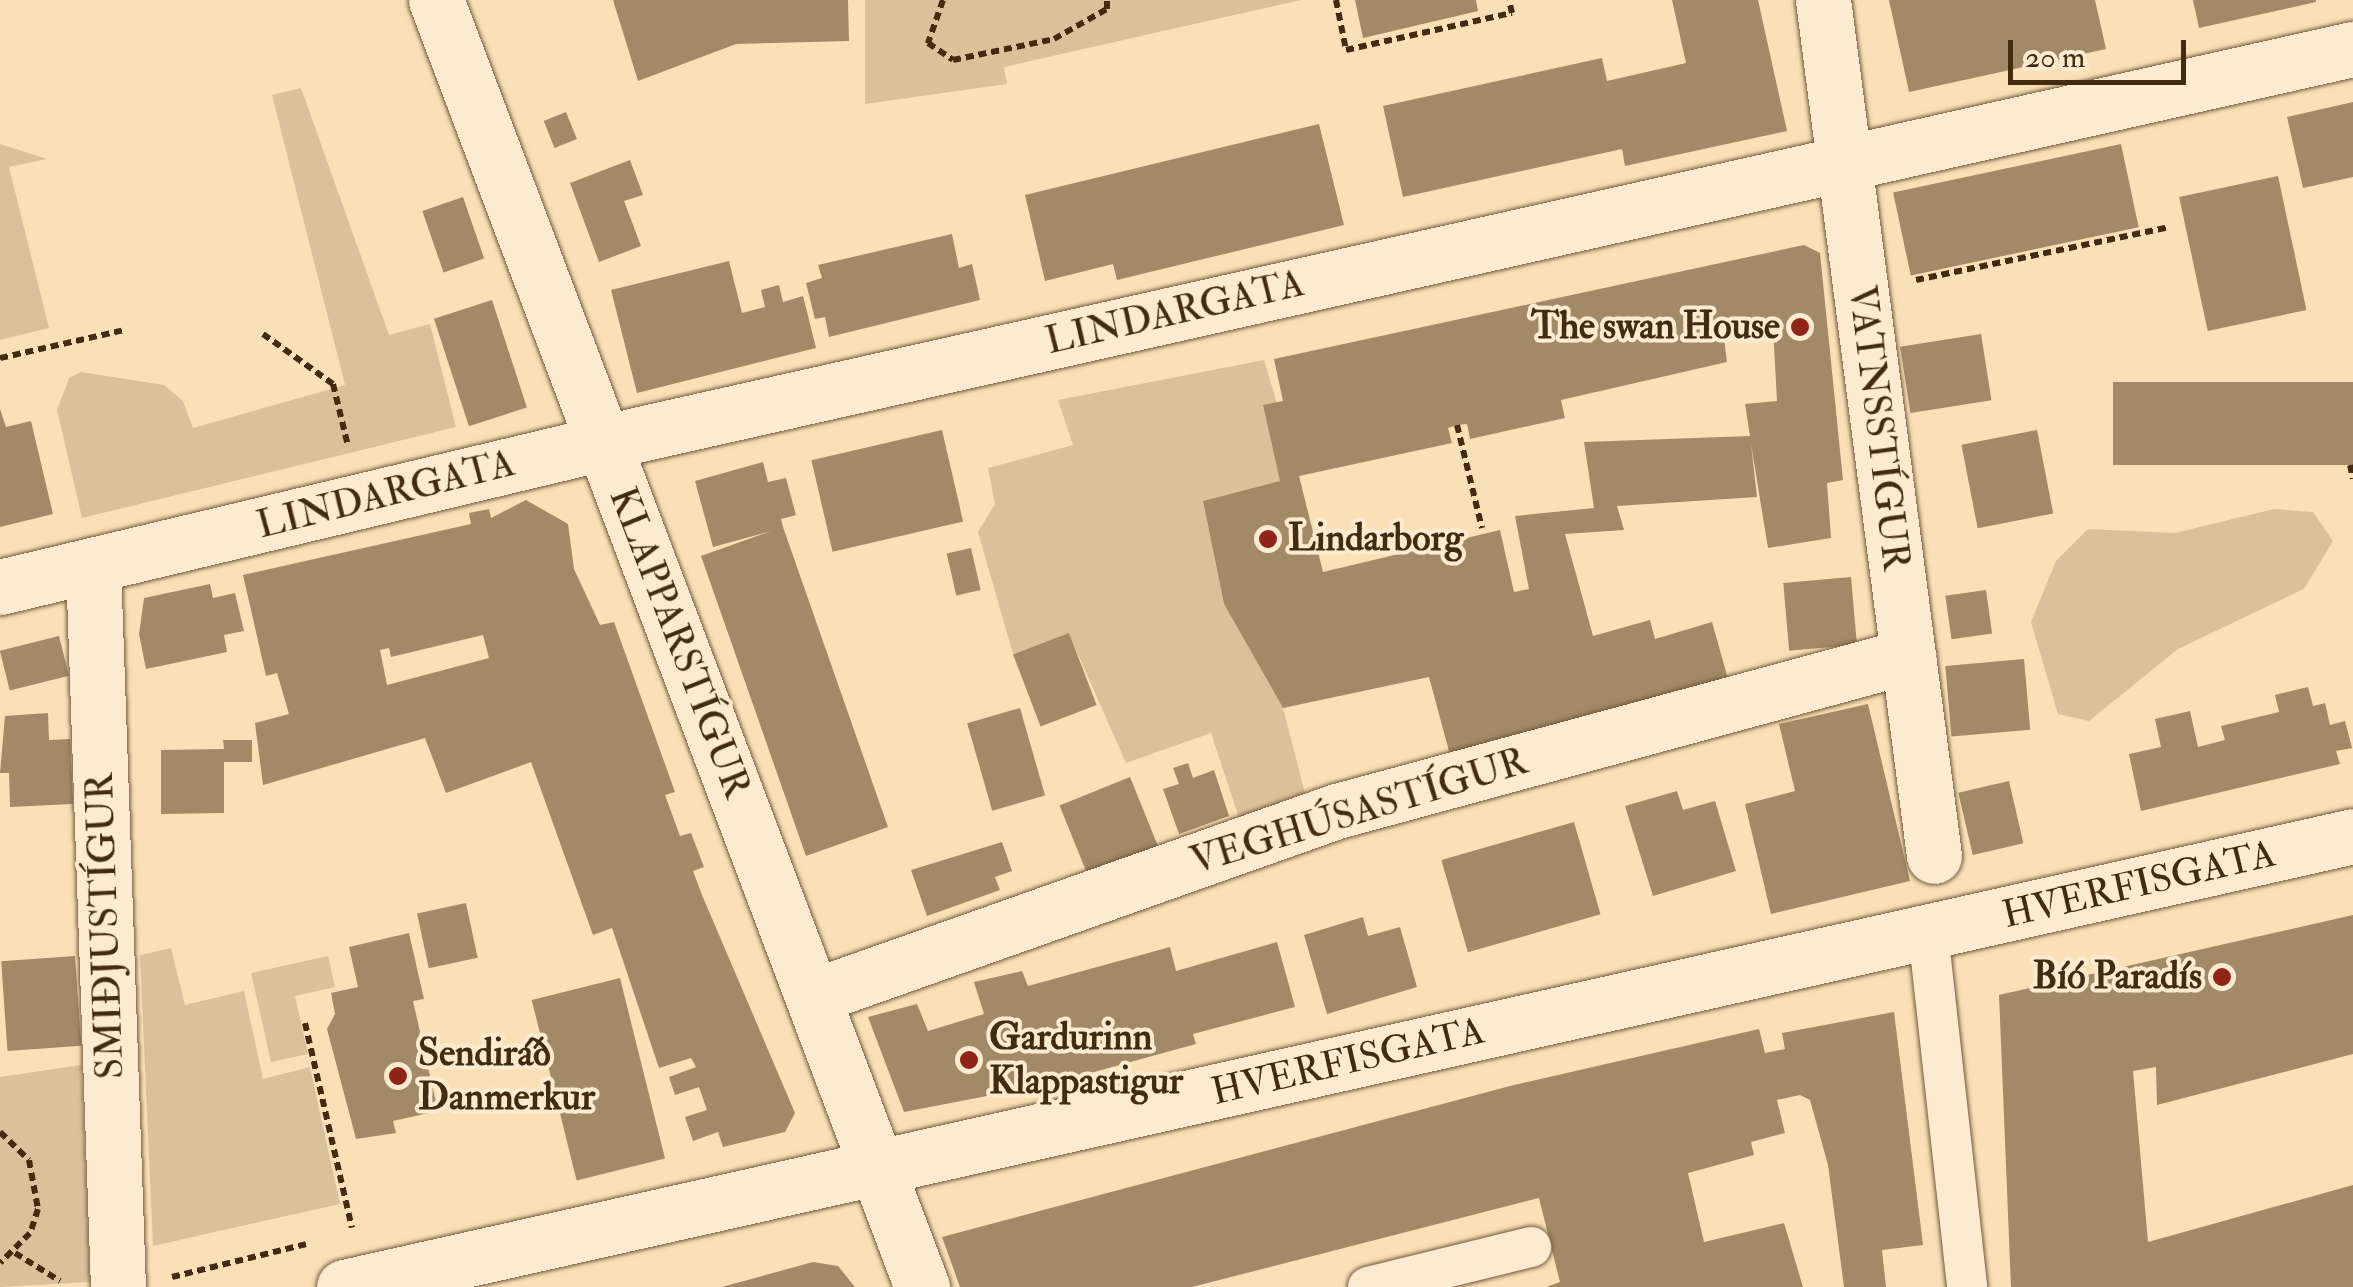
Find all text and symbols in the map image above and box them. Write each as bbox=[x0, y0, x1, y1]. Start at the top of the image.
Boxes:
scale bar bbox=[2013, 20, 2190, 82]
text: 20 m bbox=[2025, 39, 2085, 76]
street label: LINDARGATA bbox=[1041, 261, 1309, 365]
street label: VATNSSTÍGUR bbox=[1838, 283, 1918, 573]
place label: The swan House bbox=[1531, 304, 1780, 350]
marker: The swan House bbox=[1789, 316, 1811, 338]
street label: LINDARGATA bbox=[252, 441, 520, 549]
street label: KLAPPARSTÍGUR bbox=[599, 481, 759, 805]
place label: Lindarborg bbox=[1288, 516, 1463, 562]
marker: Lindarborg bbox=[1257, 528, 1279, 550]
street label: VEGHÚSASTÍGUR bbox=[1185, 739, 1533, 885]
street label: SMIÐJUSTÍGUR bbox=[78, 772, 134, 1080]
street label: HVERFISGATA bbox=[1998, 831, 2280, 939]
place label: Bíó Paradís bbox=[2033, 954, 2202, 1000]
marker: Bíó Paradís bbox=[2211, 966, 2233, 988]
street label: HVERFISGATA bbox=[1207, 1008, 1489, 1116]
place label: Gardurinn Klappastigur bbox=[989, 1015, 1183, 1104]
place label: Sendiráð Danmerkur bbox=[418, 1031, 595, 1120]
marker: Gardurinn Klappastigur bbox=[958, 1049, 980, 1071]
marker: Sendiráð Danmerkur bbox=[387, 1065, 409, 1087]

